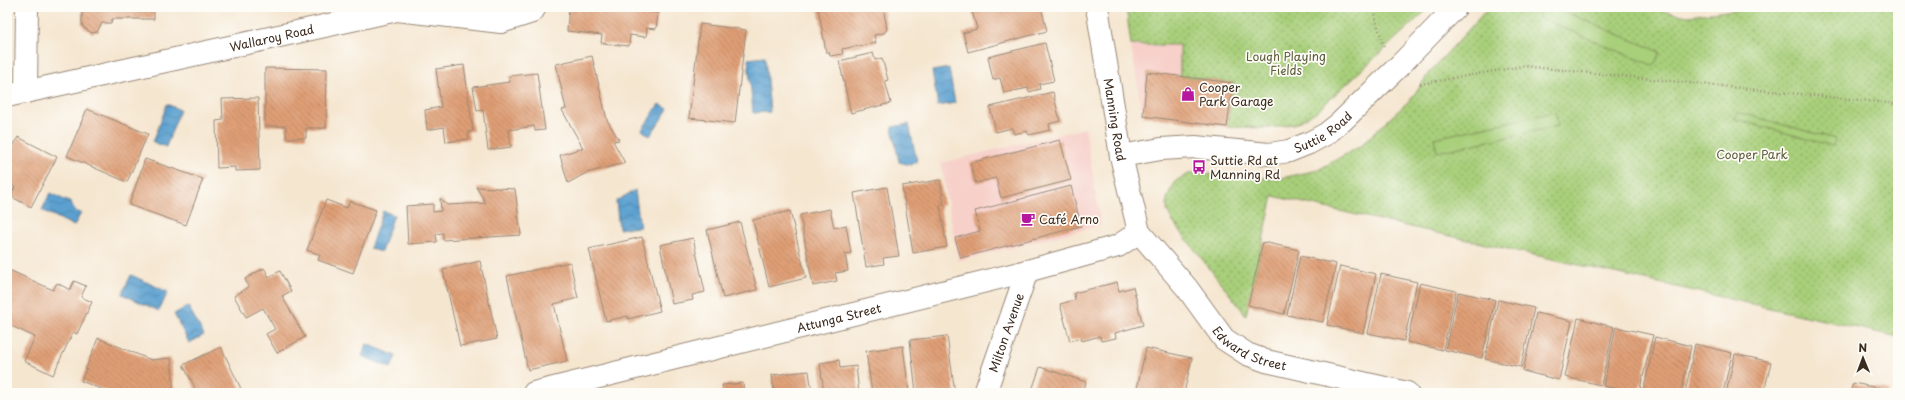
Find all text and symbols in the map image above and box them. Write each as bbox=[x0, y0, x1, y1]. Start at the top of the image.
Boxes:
street label: Wallaroy Road bbox=[228, 20, 316, 56]
park label: Lough Playing Fields bbox=[1246, 47, 1326, 79]
street label: Manning Road bbox=[1100, 77, 1131, 163]
place label: Cooper Park Garage bbox=[1199, 78, 1273, 110]
shop icon: Cooper Park Garage bbox=[1180, 86, 1196, 102]
street label: Suttie Road bbox=[1291, 107, 1356, 157]
park label: Cooper Park bbox=[1716, 145, 1788, 163]
place label: Suttie Rd at Manning Rd bbox=[1210, 151, 1281, 183]
bus stop icon: Suttie Rd at Manning Rd bbox=[1191, 159, 1207, 175]
place label: Café Arno bbox=[1039, 210, 1099, 228]
cafe icon: Café Arno bbox=[1020, 211, 1036, 227]
street label: Milton Avenue bbox=[984, 290, 1028, 375]
street label: Attunga Street bbox=[795, 298, 883, 337]
street label: Edward Street bbox=[1208, 322, 1288, 374]
north arrow bbox=[1843, 338, 1883, 378]
text: N bbox=[1858, 339, 1868, 356]

